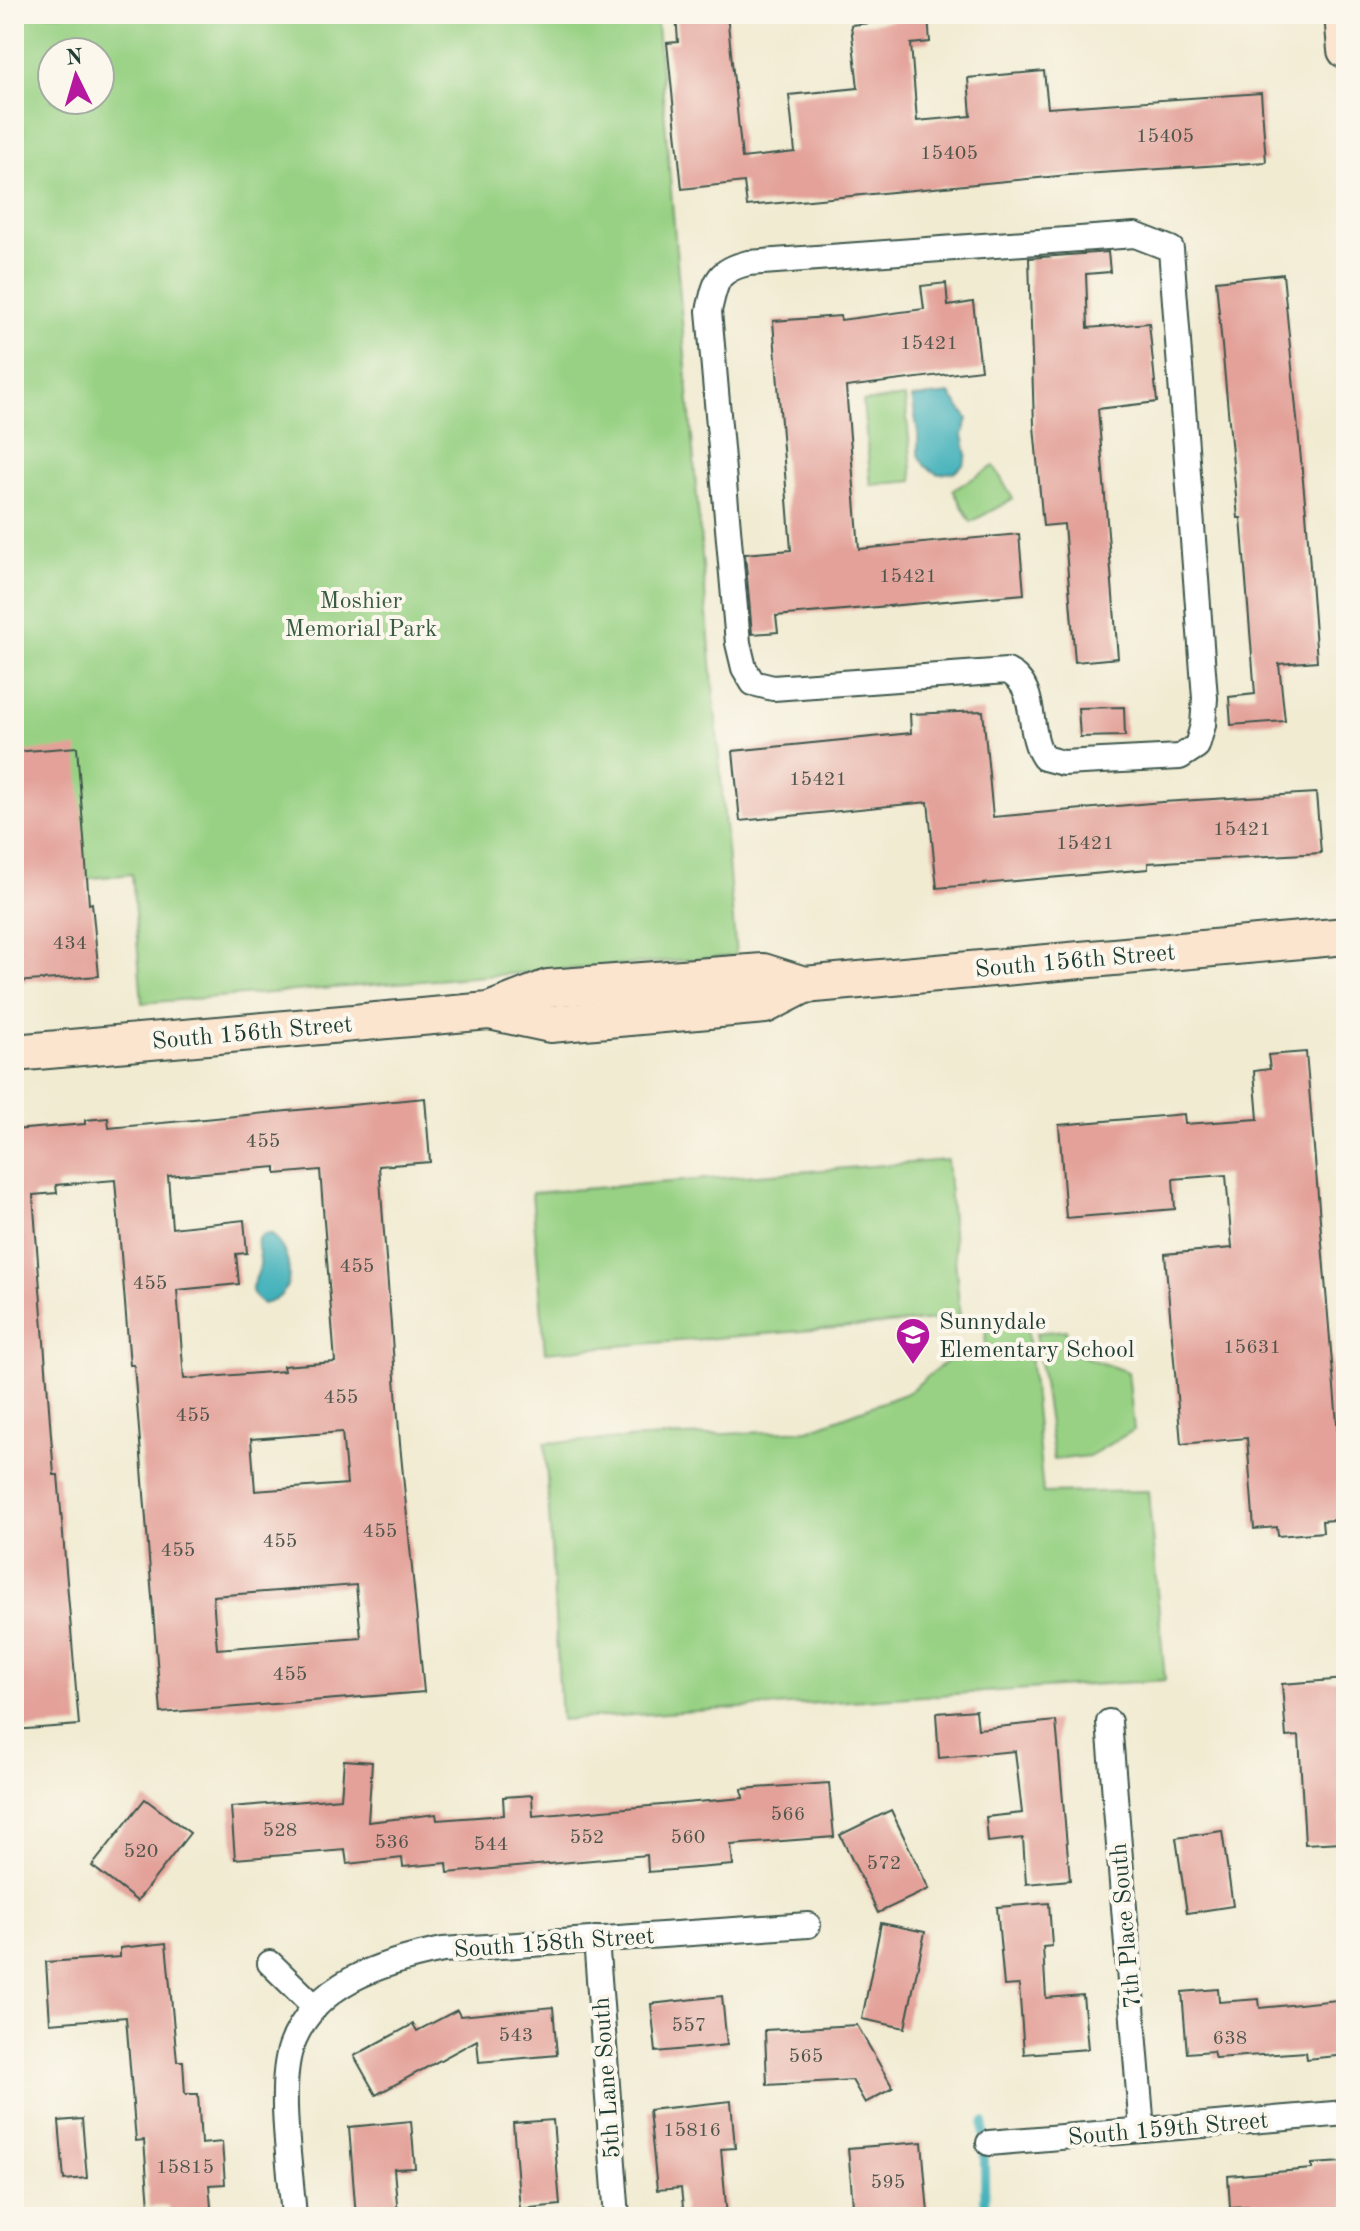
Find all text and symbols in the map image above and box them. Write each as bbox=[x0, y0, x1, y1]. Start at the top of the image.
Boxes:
north arrow bbox=[36, 36, 116, 116]
text: N bbox=[65, 46, 84, 70]
house number: 15405 bbox=[1136, 127, 1194, 147]
house number: 15405 bbox=[920, 144, 978, 164]
house number: 15421 bbox=[900, 334, 958, 354]
house number: 15421 bbox=[879, 567, 937, 587]
park label: Moshier Memorial Park bbox=[285, 590, 437, 642]
house number: 15421 bbox=[789, 770, 847, 790]
house number: 15421 bbox=[1213, 820, 1271, 840]
house number: 15421 bbox=[1056, 834, 1114, 854]
house number: 434 bbox=[53, 934, 87, 954]
street label: South 156th Street bbox=[974, 941, 1176, 983]
street label: South 156th Street bbox=[151, 1013, 353, 1055]
house number: 455 bbox=[246, 1132, 280, 1152]
house number: 455 bbox=[340, 1257, 374, 1277]
house number: 455 bbox=[133, 1274, 167, 1294]
place label: Sunnydale Elementary School bbox=[939, 1311, 1134, 1363]
school or university icon: Sunnydale Elementary School bbox=[894, 1316, 932, 1366]
house number: 15631 bbox=[1223, 1338, 1281, 1358]
house number: 455 bbox=[324, 1388, 358, 1408]
house number: 455 bbox=[176, 1406, 210, 1426]
house number: 455 bbox=[363, 1522, 397, 1542]
house number: 455 bbox=[263, 1532, 297, 1552]
house number: 455 bbox=[161, 1541, 195, 1561]
house number: 455 bbox=[273, 1665, 307, 1685]
house number: 566 bbox=[771, 1805, 805, 1825]
house number: 528 bbox=[263, 1821, 297, 1841]
house number: 552 bbox=[570, 1828, 604, 1848]
house number: 560 bbox=[671, 1828, 705, 1848]
house number: 536 bbox=[375, 1833, 409, 1853]
house number: 544 bbox=[474, 1835, 508, 1855]
house number: 520 bbox=[124, 1842, 158, 1862]
street label: 7th Place South bbox=[1108, 1842, 1146, 2010]
house number: 572 bbox=[867, 1854, 901, 1874]
street label: South 158th Street bbox=[453, 1925, 655, 1963]
street label: 5th Lane South bbox=[590, 1996, 626, 2159]
house number: 557 bbox=[672, 2016, 706, 2036]
house number: 543 bbox=[499, 2026, 533, 2046]
house number: 638 bbox=[1213, 2029, 1247, 2049]
house number: 565 bbox=[789, 2047, 823, 2067]
street label: South 159th Street bbox=[1067, 2109, 1269, 2151]
house number: 15816 bbox=[663, 2121, 721, 2141]
house number: 15815 bbox=[156, 2158, 214, 2178]
house number: 595 bbox=[871, 2173, 905, 2193]

